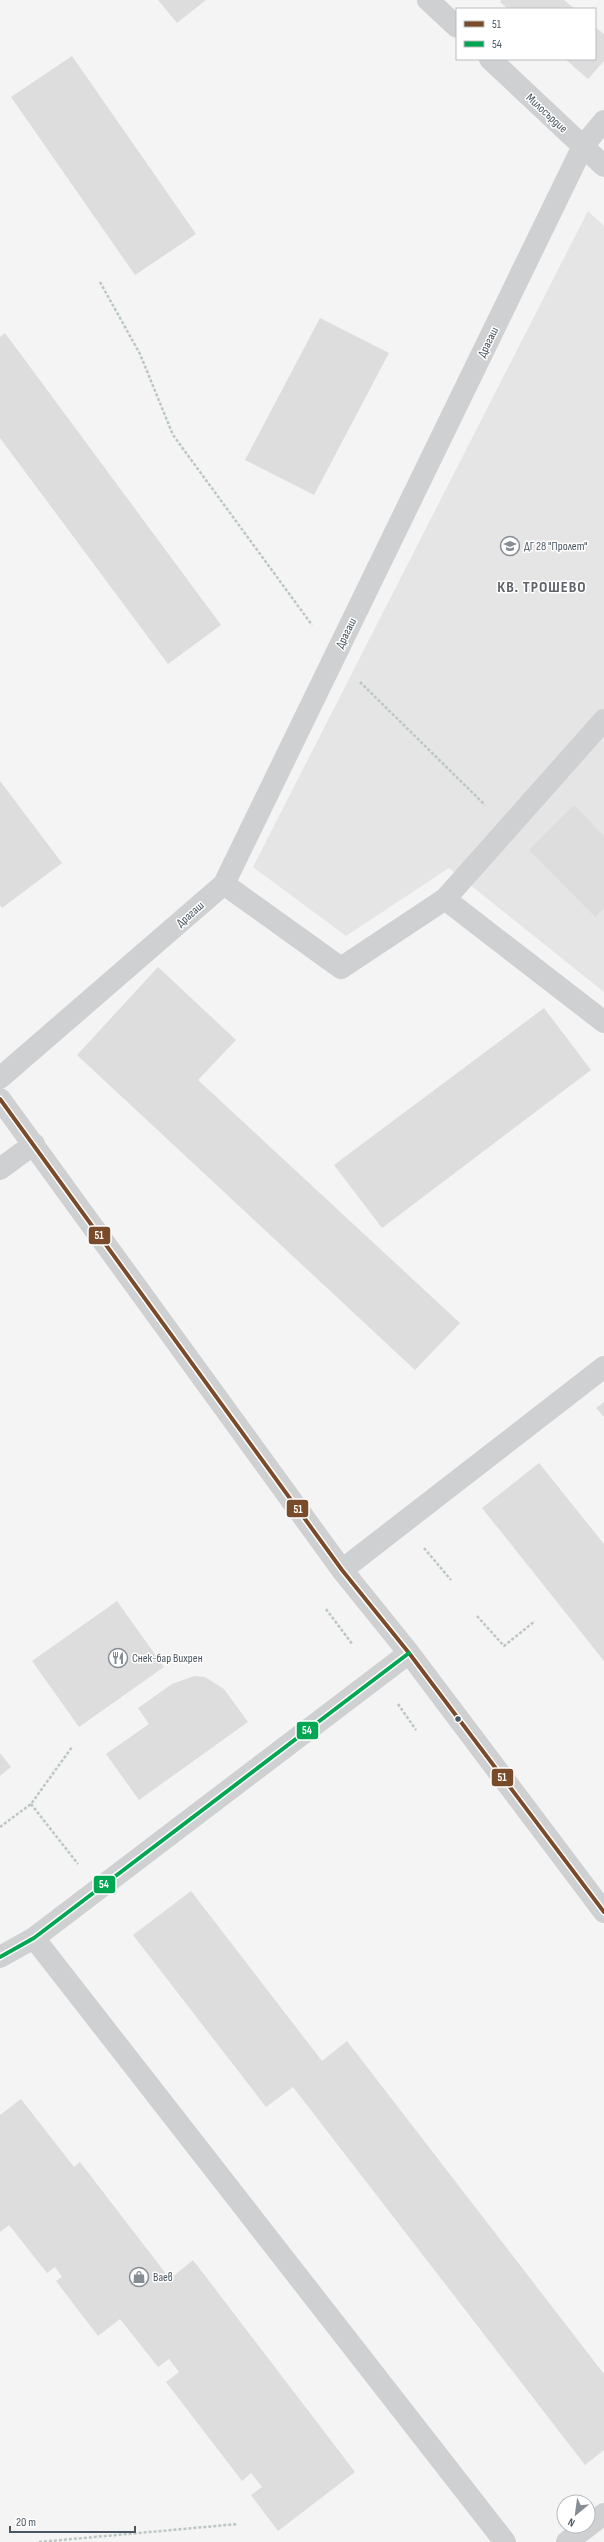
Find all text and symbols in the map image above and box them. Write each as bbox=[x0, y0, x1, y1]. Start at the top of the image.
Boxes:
legend bbox=[456, 8, 596, 60]
text: 51 bbox=[492, 17, 502, 32]
text: 54 bbox=[492, 37, 502, 52]
street label: Милосърдие bbox=[523, 90, 571, 136]
street label: Драгаш bbox=[475, 325, 502, 360]
school or university icon: ДГ 28 "Пролет" bbox=[499, 535, 521, 557]
place label: ДГ 28 "Пролет" bbox=[524, 539, 587, 554]
district label: КВ. ТРОШЕВО bbox=[497, 578, 587, 597]
street label: Драгаш bbox=[333, 616, 360, 651]
street label: Драгаш bbox=[173, 898, 207, 931]
line badge: 51 bbox=[88, 1226, 111, 1245]
text: 51 bbox=[94, 1229, 104, 1242]
line badge: 51 bbox=[286, 1499, 309, 1518]
text: 51 bbox=[293, 1503, 303, 1516]
restaurant icon: Снек-бар Вихрен bbox=[107, 1647, 129, 1669]
place label: Снек-бар Вихрен bbox=[132, 1651, 203, 1666]
unlabelled marker bbox=[453, 1714, 463, 1724]
line badge: 54 bbox=[296, 1721, 319, 1740]
text: 54 bbox=[302, 1724, 312, 1737]
line badge: 51 bbox=[491, 1768, 514, 1787]
text: 51 bbox=[497, 1771, 507, 1784]
line badge: 54 bbox=[93, 1875, 116, 1894]
text: 54 bbox=[99, 1878, 109, 1891]
shop icon: Ваев bbox=[128, 2266, 150, 2288]
place label: Ваев bbox=[153, 2270, 173, 2285]
north arrow bbox=[556, 2494, 596, 2534]
scale bar bbox=[10, 2508, 135, 2534]
text: 20 m bbox=[16, 2515, 36, 2530]
text: N bbox=[566, 2515, 577, 2529]

